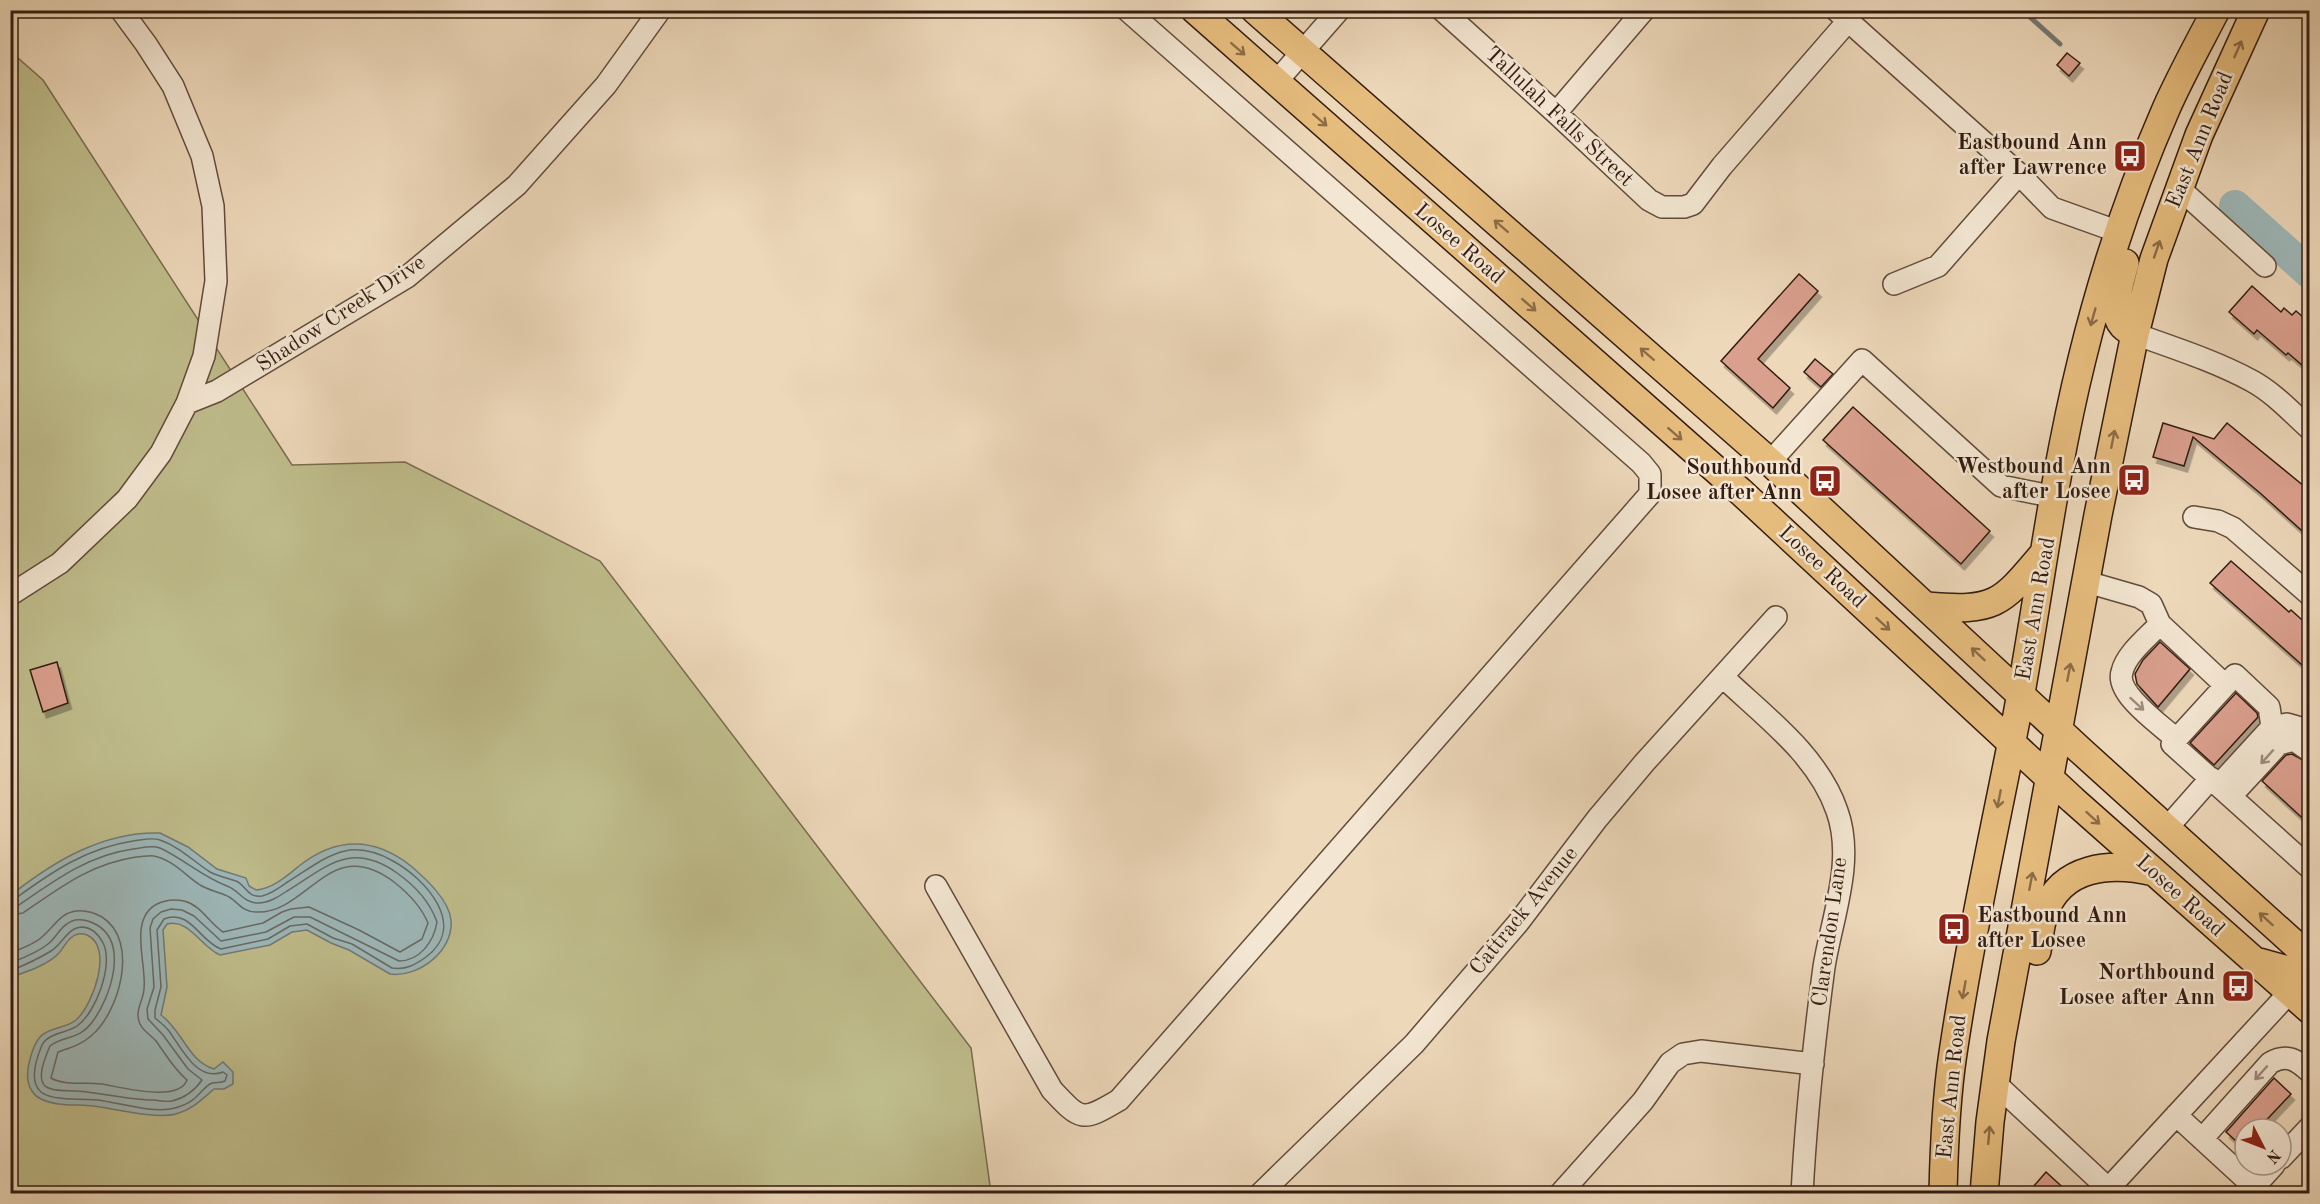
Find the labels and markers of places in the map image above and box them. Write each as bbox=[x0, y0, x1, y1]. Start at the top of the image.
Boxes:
place label: Eastbound Ann after Lawrence bbox=[1957, 132, 2107, 179]
bus stop icon: Eastbound Ann after Lawrence bbox=[2112, 138, 2148, 174]
place label: Westbound Ann after Losee bbox=[1956, 456, 2111, 503]
place label: Southbound Losee after Ann bbox=[1646, 457, 1802, 504]
bus stop icon: Westbound Ann after Losee bbox=[2116, 462, 2152, 498]
bus stop icon: Southbound Losee after Ann bbox=[1807, 463, 1843, 499]
place label: Eastbound Ann after Losee bbox=[1977, 905, 2127, 952]
bus stop icon: Eastbound Ann after Losee bbox=[1936, 911, 1972, 947]
place label: Northbound Losee after Ann bbox=[2059, 962, 2215, 1009]
bus stop icon: Northbound Losee after Ann bbox=[2220, 968, 2256, 1004]

